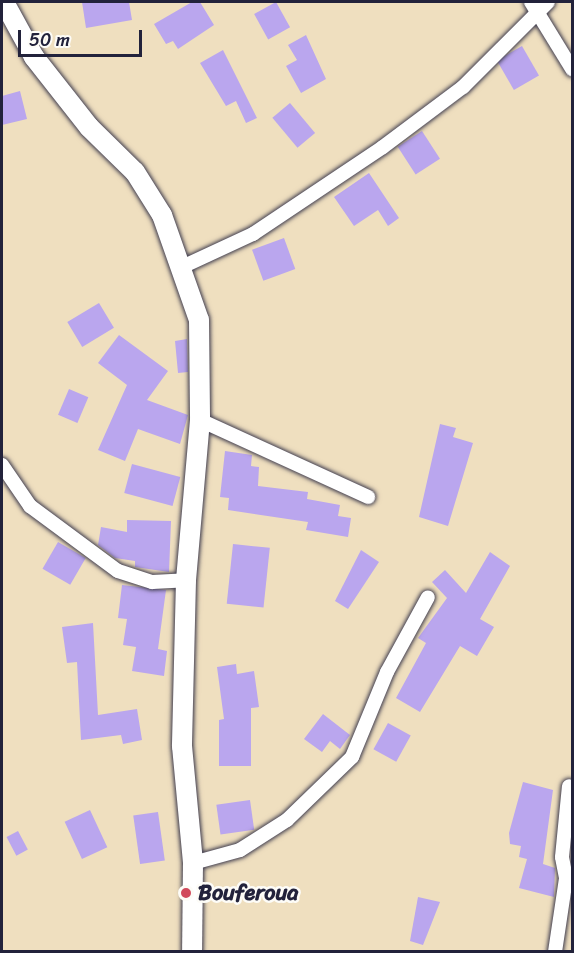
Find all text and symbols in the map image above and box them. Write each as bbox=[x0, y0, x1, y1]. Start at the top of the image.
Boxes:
scale bar bbox=[21, 18, 146, 56]
text: 50 m bbox=[29, 24, 70, 56]
place label: Bouferoua bbox=[198, 880, 298, 906]
marker: Bouferoua bbox=[179, 886, 193, 900]

